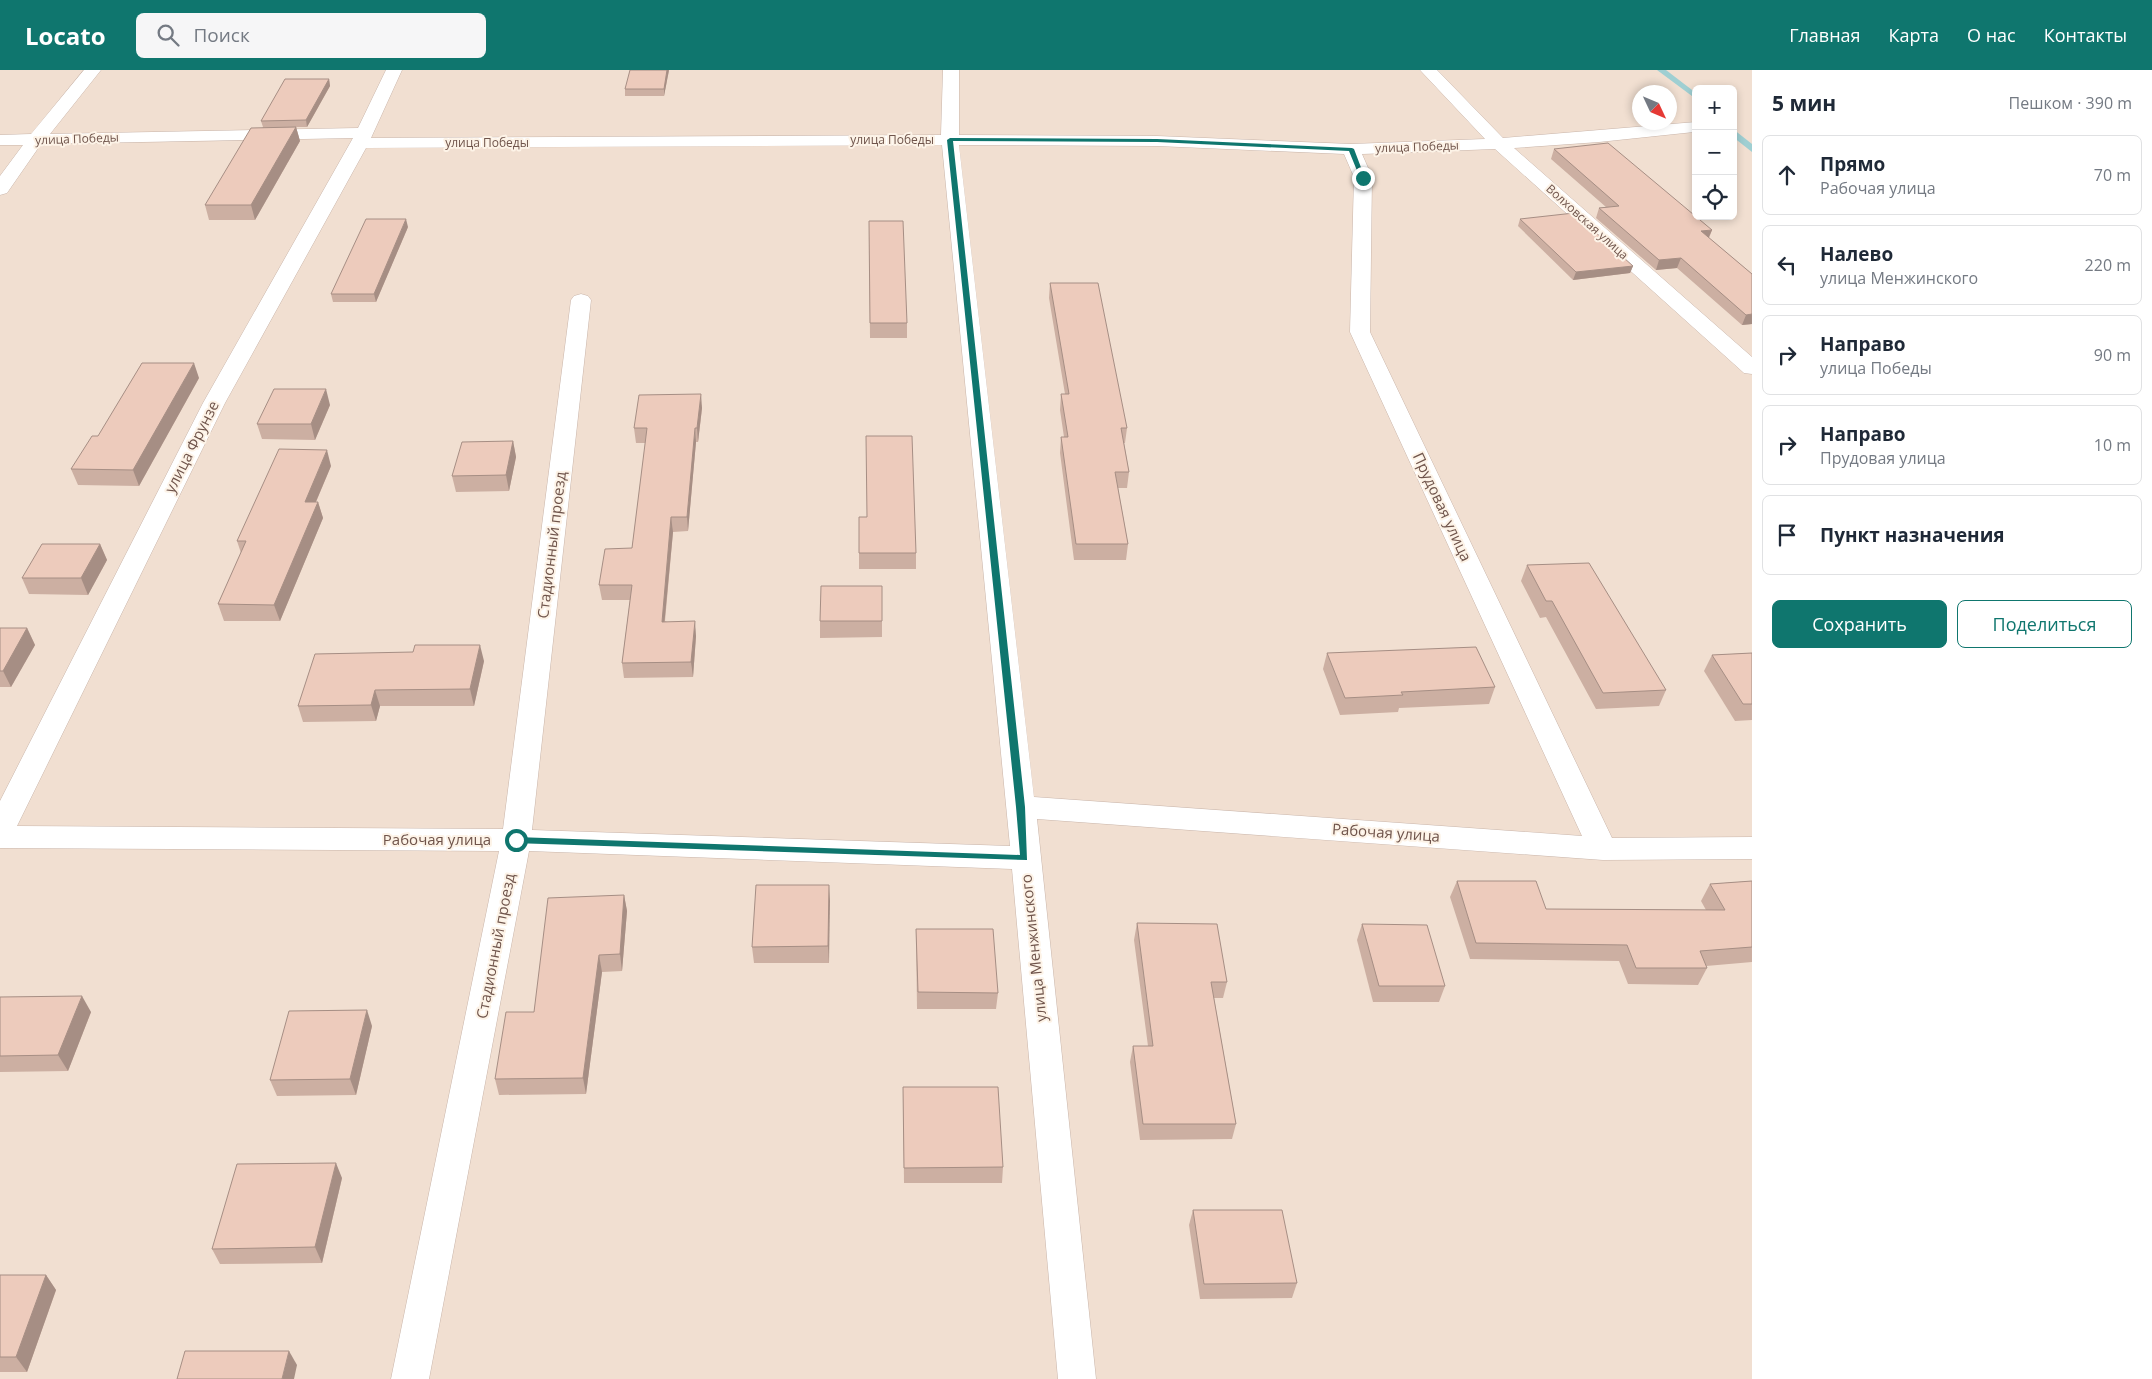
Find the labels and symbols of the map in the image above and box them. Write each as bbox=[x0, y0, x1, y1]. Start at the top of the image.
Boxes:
north arrow bbox=[1632, 85, 1677, 130]
street label: улица Победы bbox=[35, 129, 119, 148]
street label: улица Победы bbox=[850, 131, 934, 148]
street label: улица Победы bbox=[445, 134, 529, 151]
street label: улица Победы bbox=[1375, 137, 1459, 156]
route end bbox=[1352, 167, 1375, 190]
street label: Волховская улица bbox=[1543, 180, 1632, 263]
street label: улица Фрунзе bbox=[159, 397, 223, 496]
street label: Прудовая улица bbox=[1409, 449, 1477, 564]
street label: Стадионный проезд bbox=[532, 470, 570, 619]
street label: Рабочая улица bbox=[1331, 818, 1441, 846]
street label: Рабочая улица bbox=[383, 829, 491, 849]
route start bbox=[505, 829, 528, 852]
street label: Стадионный проезд bbox=[471, 871, 519, 1020]
street label: улица Менжинского bbox=[1015, 873, 1051, 1023]

